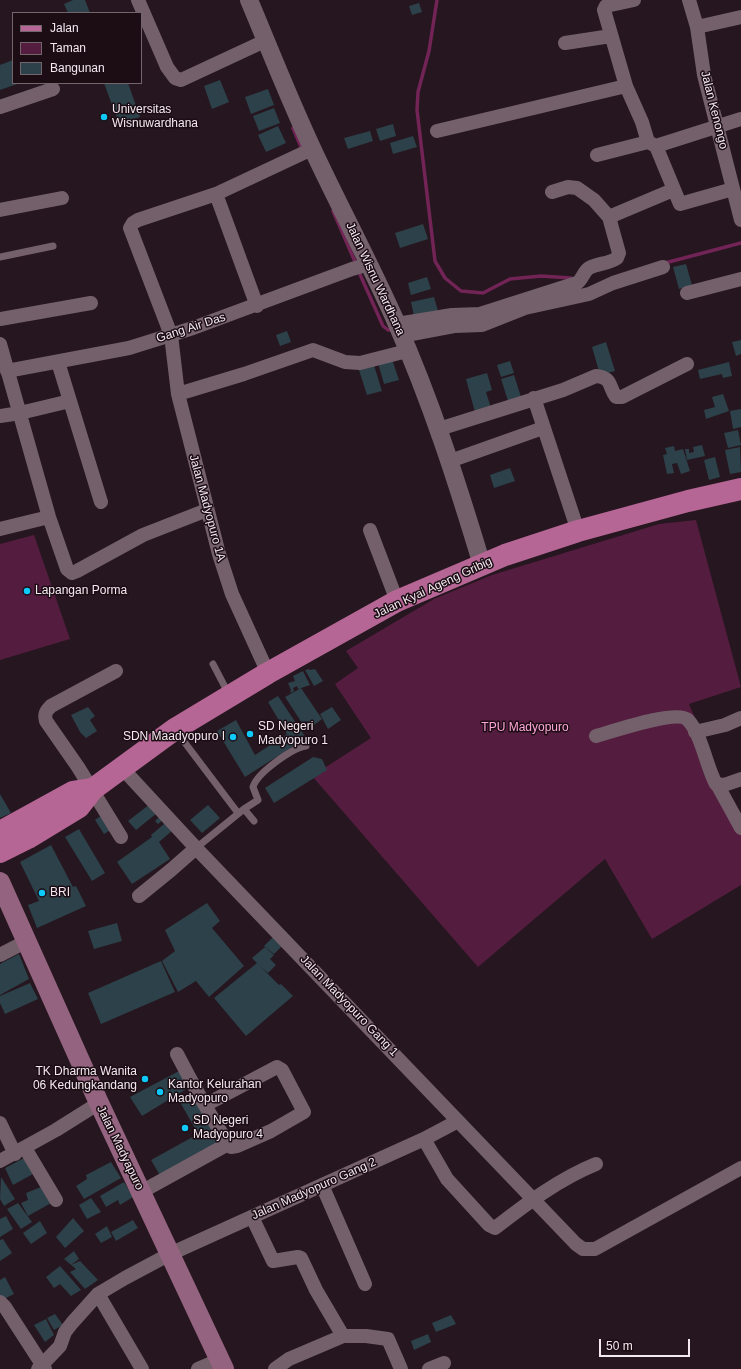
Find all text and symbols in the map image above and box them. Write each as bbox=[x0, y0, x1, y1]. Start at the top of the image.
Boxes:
legend bbox=[12, 12, 142, 84]
text: Jalan bbox=[50, 21, 79, 35]
text: Taman bbox=[50, 41, 86, 55]
text: Bangunan bbox=[50, 61, 105, 75]
street label: Jalan Kenongo bbox=[697, 69, 731, 151]
place label: Universitas Wisnuwardhana bbox=[112, 103, 198, 131]
marker: Universitas Wisnuwardhana bbox=[99, 112, 109, 122]
street label: Jalan Wisnu Wardhana bbox=[342, 220, 408, 338]
street label: Gang Air Das bbox=[155, 310, 227, 346]
street label: Jalan Madyopuro 1A bbox=[186, 453, 228, 563]
street label: Jalan Kyai Ageng Gribig bbox=[372, 554, 494, 622]
place label: Lapangan Porma bbox=[35, 584, 127, 598]
marker: Lapangan Porma bbox=[22, 586, 32, 596]
place label: SD Negeri Madyopuro 1 bbox=[258, 720, 328, 748]
park label: TPU Madyopuro bbox=[481, 721, 569, 735]
marker: SD Negeri Madyopuro 1 bbox=[245, 729, 255, 739]
place label: SDN Maadyopuro I bbox=[123, 730, 225, 744]
marker: SDN Maadyopuro I bbox=[228, 732, 238, 742]
place label: BRI bbox=[50, 886, 70, 900]
marker: BRI bbox=[37, 888, 47, 898]
street label: Jalan Madyopuro Gang 1 bbox=[297, 953, 401, 1059]
place label: TK Dharma Wanita 06 Kedungkandang bbox=[33, 1065, 137, 1093]
marker: TK Dharma Wanita 06 Kedungkandang bbox=[140, 1074, 150, 1084]
place label: Kantor Kelurahan Madyopuro bbox=[168, 1078, 261, 1106]
marker: Kantor Kelurahan Madyopuro bbox=[155, 1087, 165, 1097]
street label: Jalan Madyapuro bbox=[93, 1103, 147, 1193]
place label: SD Negeri Madyopuro 4 bbox=[193, 1114, 263, 1142]
marker: SD Negeri Madyopuro 4 bbox=[180, 1123, 190, 1133]
street label: Jalan Madyopuro Gang 2 bbox=[250, 1155, 378, 1223]
scale bar bbox=[601, 1331, 692, 1357]
text: 50 m bbox=[606, 1339, 633, 1353]

